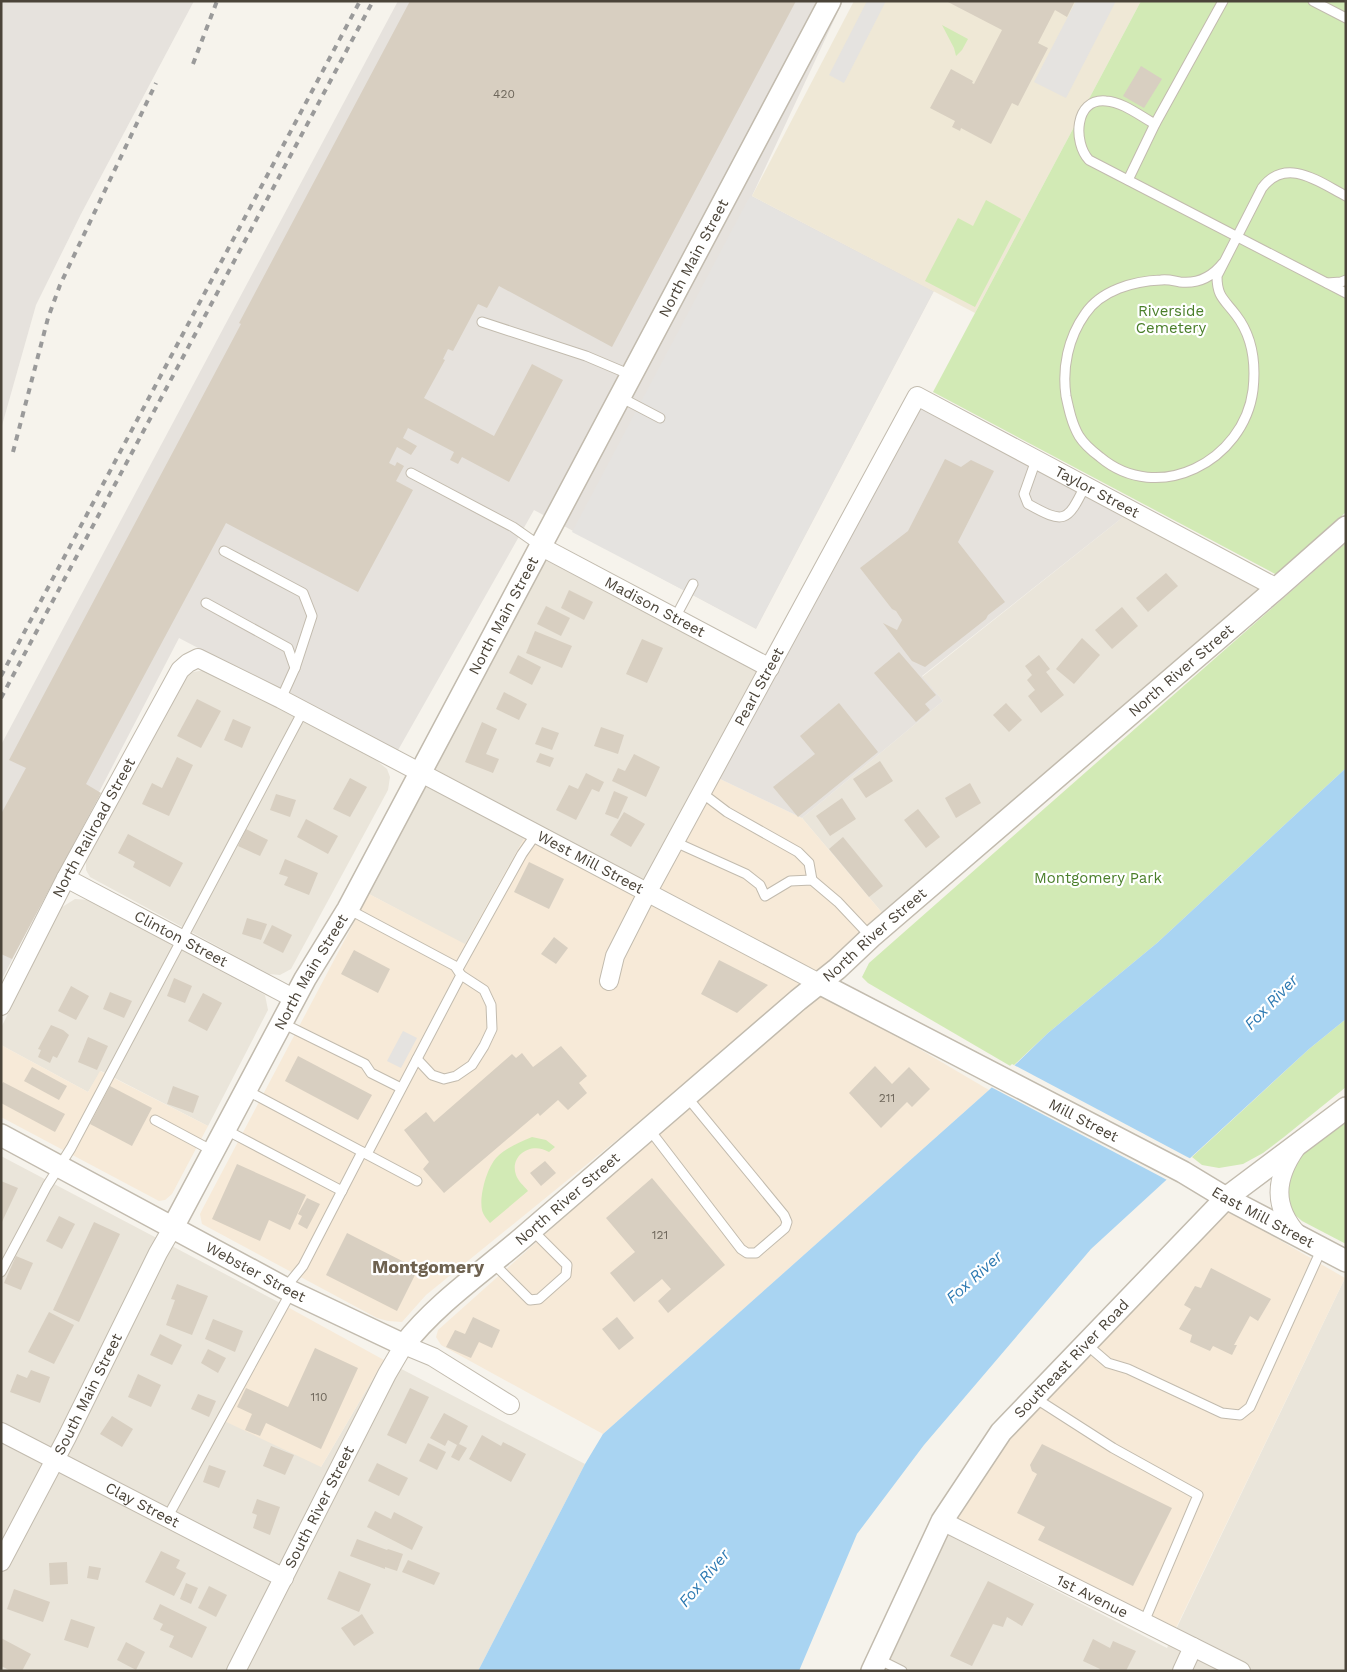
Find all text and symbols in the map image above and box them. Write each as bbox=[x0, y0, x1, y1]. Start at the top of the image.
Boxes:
house number: 420 bbox=[493, 87, 515, 101]
street label: North Main Street bbox=[655, 195, 733, 320]
park label: Riverside Cemetery bbox=[1136, 302, 1206, 337]
street label: Taylor Street bbox=[1052, 462, 1143, 522]
street label: North Main Street bbox=[465, 553, 543, 678]
street label: Madison Street bbox=[602, 573, 709, 641]
street label: North River Street bbox=[1125, 620, 1238, 721]
street label: Pearl Street bbox=[730, 644, 788, 729]
street label: North Railroad Street bbox=[49, 754, 139, 901]
street label: West Mill Street bbox=[534, 827, 647, 898]
park label: Montgomery Park bbox=[1034, 869, 1162, 887]
street label: North River Street bbox=[819, 884, 931, 986]
street label: Clinton Street bbox=[131, 907, 231, 971]
street label: North Main Street bbox=[270, 910, 352, 1033]
water label: Fox River bbox=[1240, 970, 1302, 1033]
house number: 211 bbox=[879, 1091, 895, 1105]
street label: Mill Street bbox=[1046, 1095, 1122, 1146]
street label: North River Street bbox=[511, 1148, 624, 1249]
street label: East Mill Street bbox=[1209, 1183, 1318, 1252]
house number: 121 bbox=[652, 1228, 668, 1242]
street label: Webster Street bbox=[202, 1238, 309, 1306]
water label: Fox River bbox=[942, 1246, 1007, 1307]
district label: Montgomery bbox=[372, 1256, 485, 1277]
street label: Southeast River Road bbox=[1010, 1296, 1133, 1422]
street label: South Main Street bbox=[50, 1330, 126, 1458]
house number: 110 bbox=[311, 1390, 327, 1404]
street label: South River Street bbox=[281, 1442, 358, 1571]
street label: Clay Street bbox=[102, 1478, 183, 1532]
water label: Fox River bbox=[675, 1545, 734, 1611]
street label: 1st Avenue bbox=[1053, 1571, 1131, 1622]

